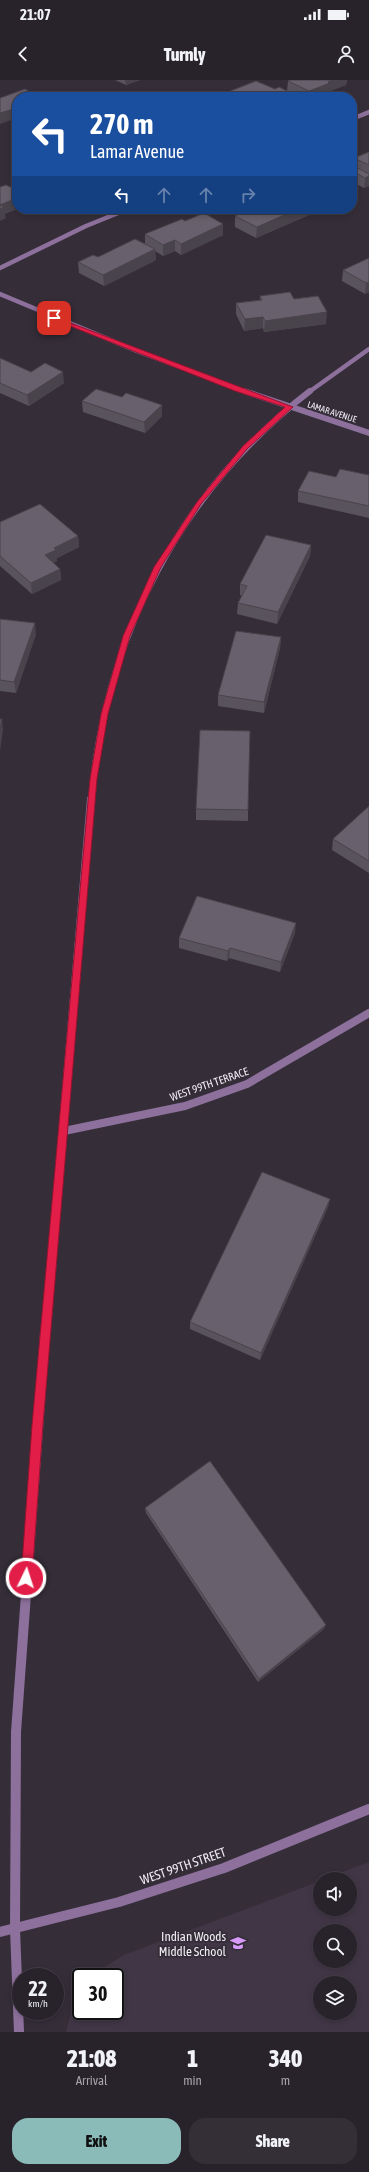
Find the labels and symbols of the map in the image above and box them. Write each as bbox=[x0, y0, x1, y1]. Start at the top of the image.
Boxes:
pin bbox=[37, 301, 71, 335]
street label: LAMAR AVENUE bbox=[306, 399, 358, 425]
street label: WEST 99TH TERRACE bbox=[168, 1065, 250, 1103]
position arrow bbox=[5, 1557, 47, 1599]
street label: WEST 99TH STREET bbox=[138, 1844, 228, 1888]
place label: Indian Woods Middle School bbox=[159, 1929, 227, 1959]
school or university icon: Indian Woods Middle School bbox=[229, 1934, 247, 1952]
speed limit sign: 30 bbox=[72, 1968, 124, 2020]

